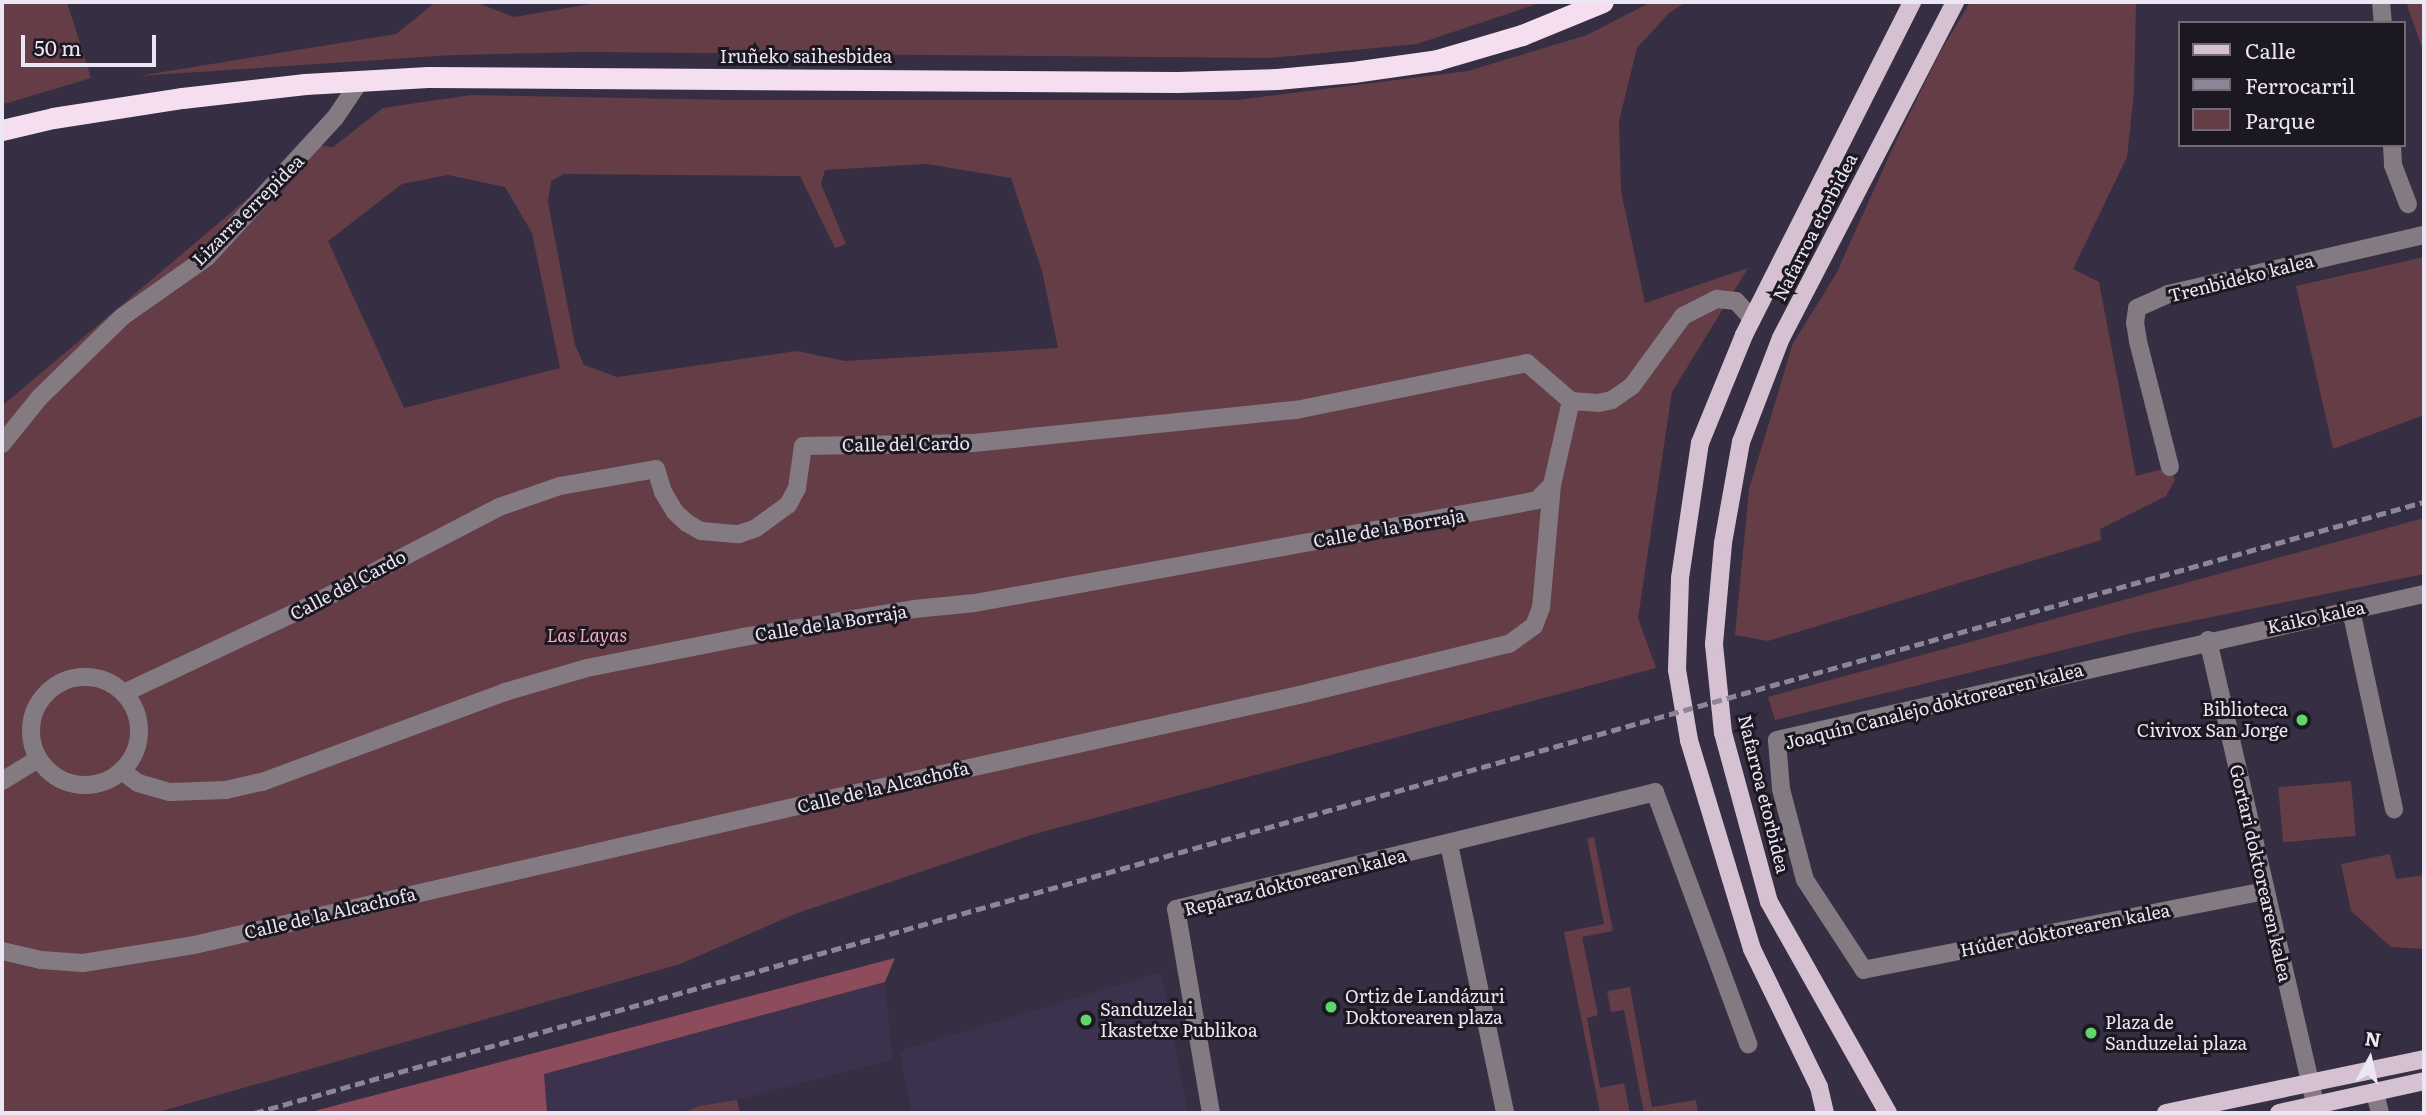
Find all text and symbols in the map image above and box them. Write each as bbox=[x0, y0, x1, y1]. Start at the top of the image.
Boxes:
scale bar bbox=[24, 21, 159, 65]
legend bbox=[2178, 21, 2405, 147]
text: 50 m bbox=[34, 31, 81, 62]
text: Calle bbox=[2245, 34, 2296, 65]
street label: Iruñeko saihesbidea bbox=[720, 45, 892, 67]
text: Ferrocarril bbox=[2245, 69, 2355, 100]
text: Parque bbox=[2245, 104, 2315, 135]
street label: Lizarra errepidea bbox=[188, 150, 308, 270]
street label: Nafarroa etorbidea bbox=[1769, 150, 1861, 304]
street label: Trenbideko kalea bbox=[2166, 249, 2316, 307]
street label: Calle del Cardo bbox=[842, 432, 970, 456]
street label: Calle de la Borraja bbox=[1311, 504, 1467, 552]
street label: Calle del Cardo bbox=[286, 545, 410, 625]
street label: Kaiko kalea bbox=[2265, 596, 2367, 638]
street label: Calle de la Borraja bbox=[753, 600, 909, 646]
park label: Las Layas bbox=[547, 624, 627, 646]
street label: Joaquín Canalejo doktorearen kalea bbox=[1783, 658, 2085, 754]
place label: Biblioteca Civivox San Jorge bbox=[2137, 699, 2288, 742]
marker: Biblioteca Civivox San Jorge bbox=[2294, 712, 2310, 728]
street label: Nafarroa etorbidea bbox=[1734, 713, 1794, 875]
street label: Calle de la Alcachofa bbox=[795, 757, 971, 817]
street label: Gortari doktorearen kalea bbox=[2225, 762, 2297, 984]
street label: Repáraz doktorearen kalea bbox=[1182, 844, 1408, 920]
street label: Calle de la Alcachofa bbox=[242, 883, 418, 943]
street label: Húder doktorearen kalea bbox=[1958, 899, 2172, 961]
place label: Ortiz de Landázuri Doktorearen plaza bbox=[1345, 986, 1505, 1028]
place label: Sanduzelai Ikastetxe Publikoa bbox=[1100, 999, 1258, 1042]
marker: Ortiz de Landázuri Doktorearen plaza bbox=[1323, 999, 1339, 1015]
marker: Sanduzelai Ikastetxe Publikoa bbox=[1078, 1012, 1094, 1028]
place label: Plaza de Sanduzelai plaza bbox=[2105, 1012, 2247, 1054]
text: N bbox=[2363, 1023, 2383, 1053]
north arrow bbox=[2335, 1024, 2405, 1094]
marker: Plaza de Sanduzelai plaza bbox=[2083, 1025, 2099, 1041]

